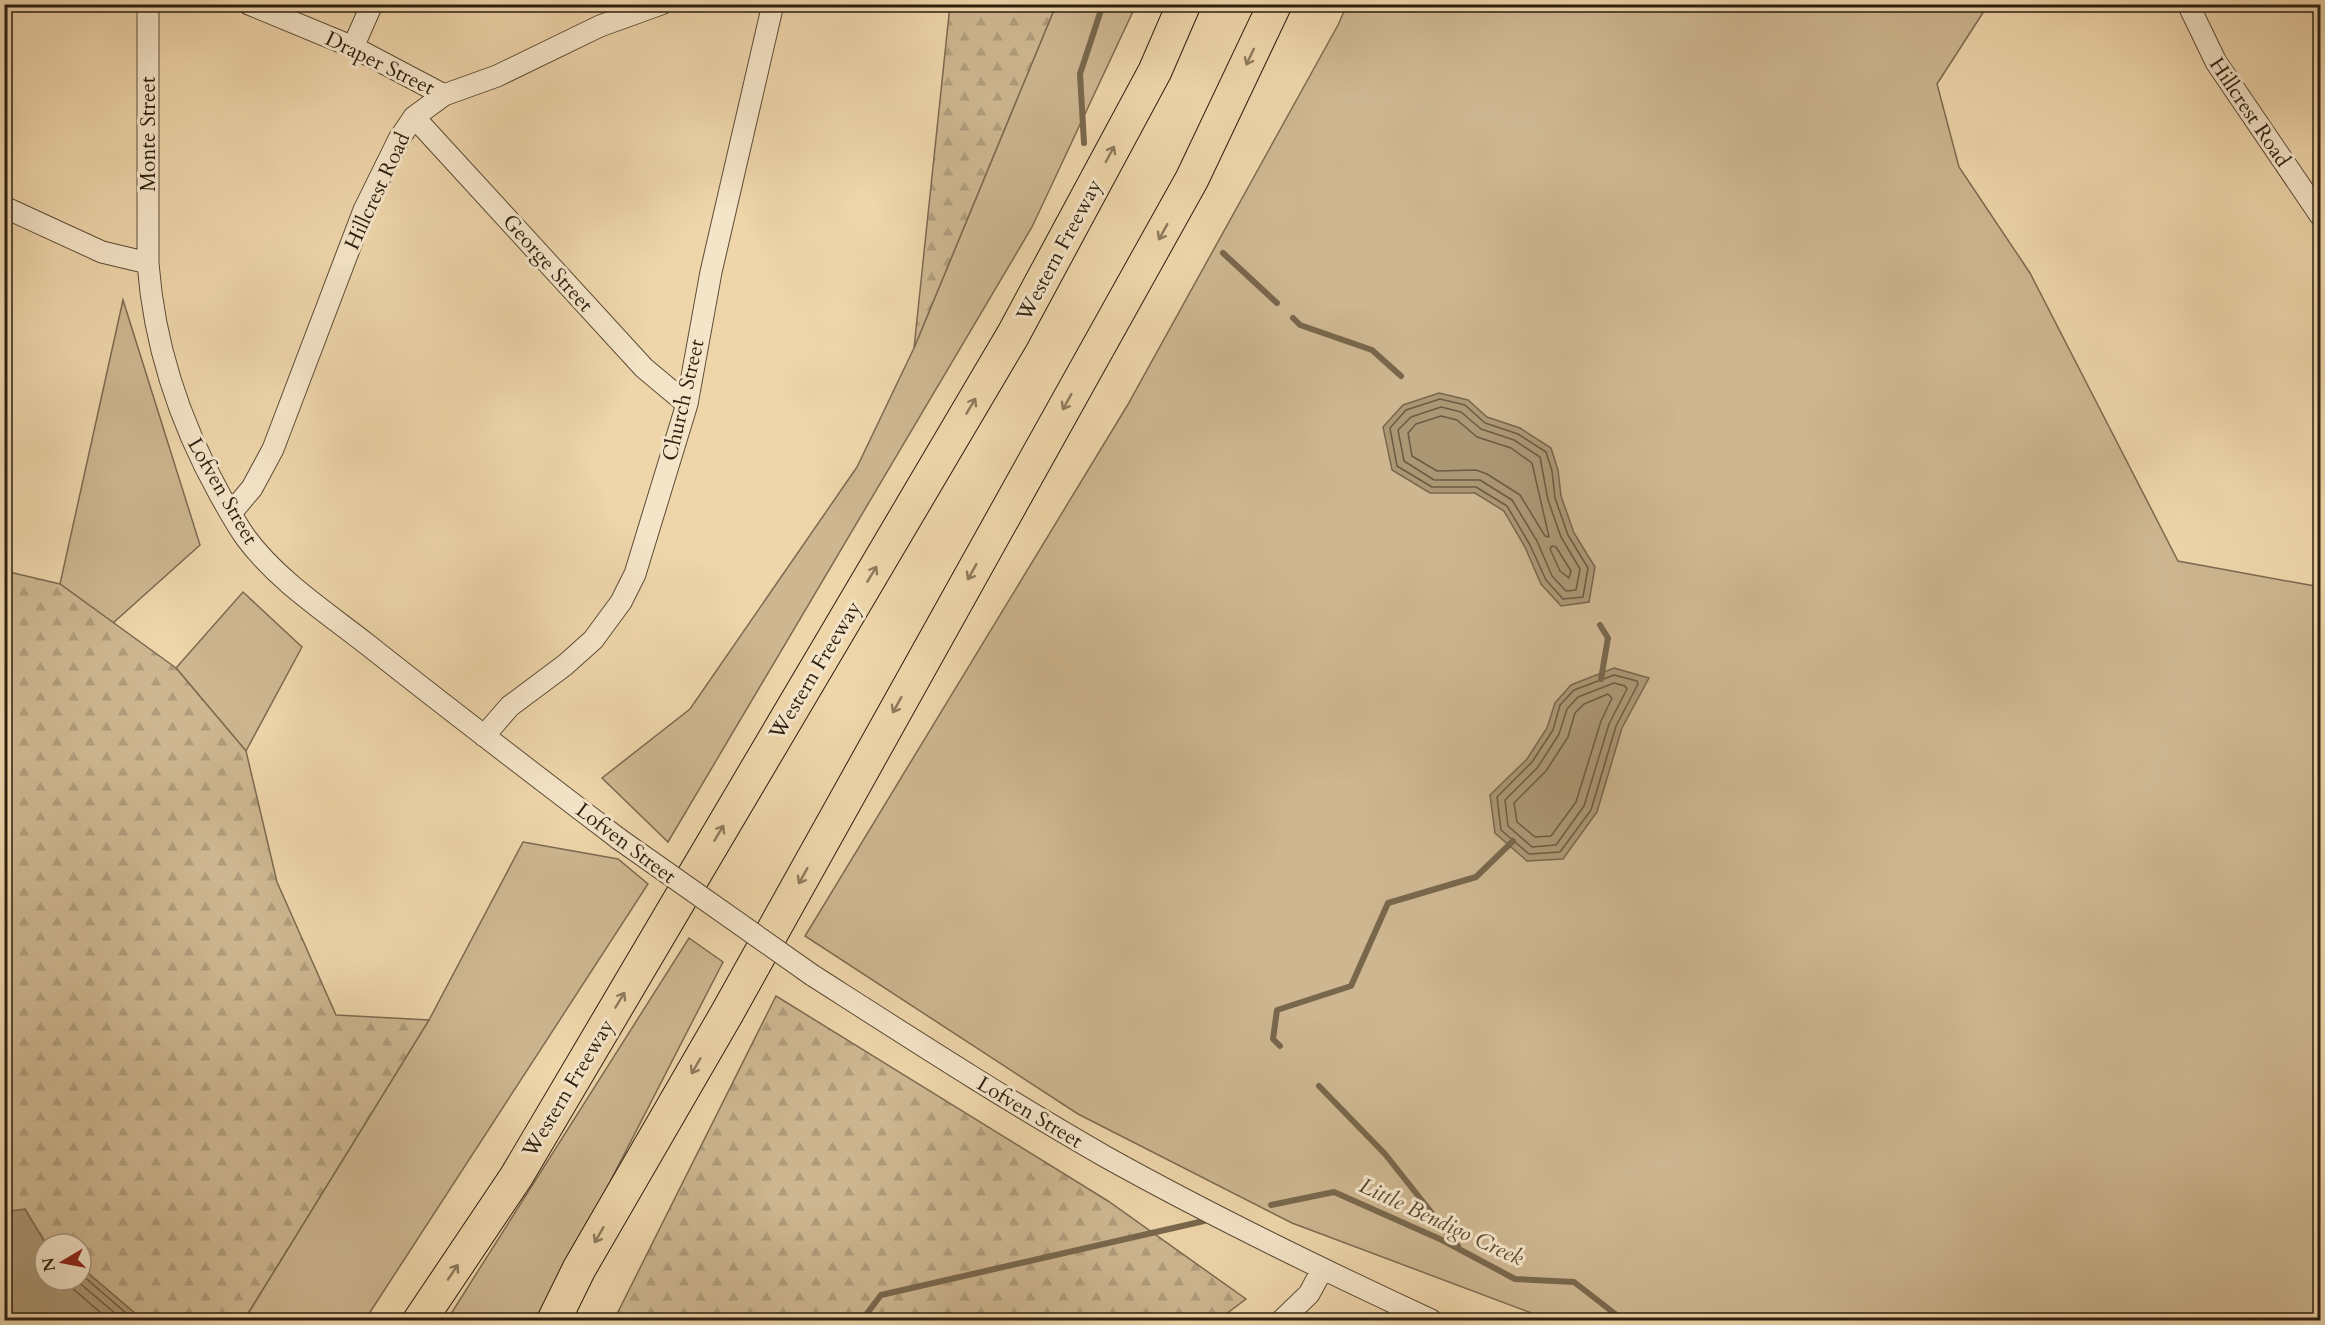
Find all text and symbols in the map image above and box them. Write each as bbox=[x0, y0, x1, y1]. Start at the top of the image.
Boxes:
street label: Draper Street bbox=[320, 24, 440, 103]
one-way arrow bbox=[1243, 48, 1255, 66]
street label: Hillcrest Road bbox=[2202, 52, 2297, 173]
street label: Monte Street bbox=[134, 76, 163, 192]
street label: Hillcrest Road bbox=[338, 128, 417, 255]
one-way arrow bbox=[1104, 146, 1116, 163]
street label: Western Freeway bbox=[1009, 174, 1109, 327]
street label: George Street bbox=[496, 208, 600, 319]
one-way arrow bbox=[1156, 223, 1168, 240]
street label: Church Street bbox=[655, 336, 712, 464]
one-way arrow bbox=[1061, 392, 1072, 410]
one-way arrow bbox=[966, 398, 978, 415]
street label: Lofven Street bbox=[180, 433, 265, 550]
one-way arrow bbox=[966, 563, 978, 580]
one-way arrow bbox=[866, 566, 878, 583]
street label: Western Freeway bbox=[762, 596, 868, 746]
one-way arrow bbox=[891, 696, 903, 713]
street label: Lofven Street bbox=[570, 796, 682, 891]
one-way arrow bbox=[714, 825, 726, 842]
one-way arrow bbox=[797, 867, 809, 884]
one-way arrow bbox=[615, 992, 626, 1010]
street label: Western Freeway bbox=[515, 1014, 621, 1164]
one-way arrow bbox=[690, 1057, 702, 1074]
street label: Lofven Street bbox=[971, 1069, 1088, 1156]
water label: Little Bendigo Creek bbox=[1354, 1171, 1529, 1273]
one-way arrow bbox=[593, 1226, 605, 1243]
north arrow bbox=[33, 1232, 93, 1292]
text: N bbox=[37, 1256, 61, 1273]
one-way arrow bbox=[447, 1264, 459, 1281]

